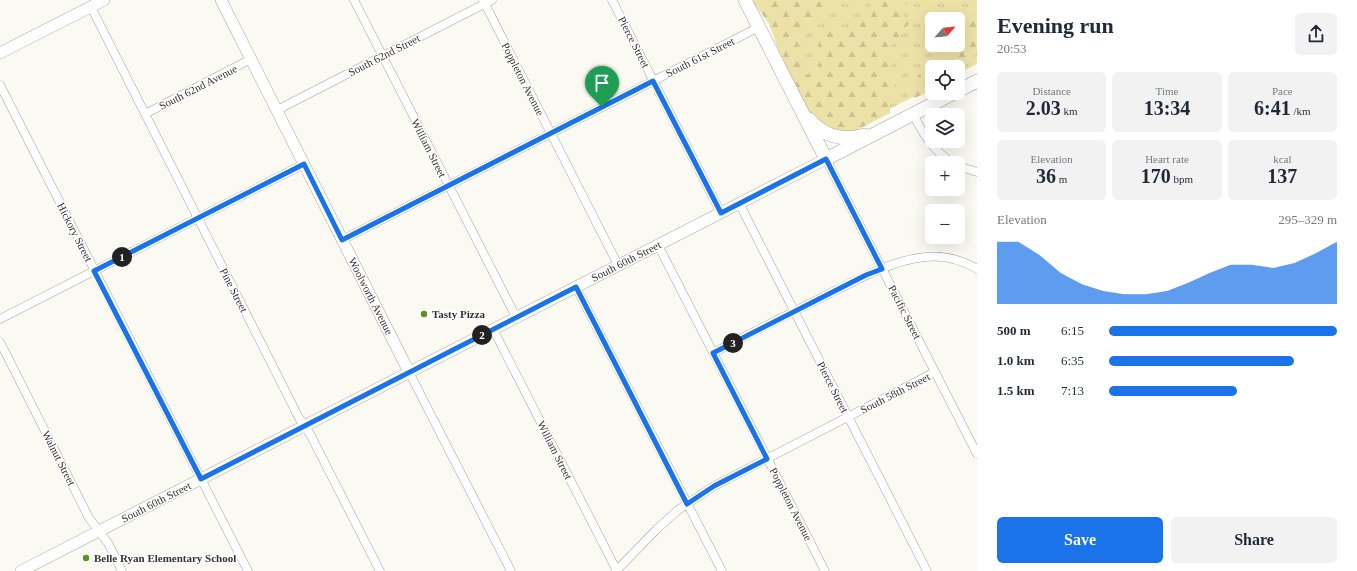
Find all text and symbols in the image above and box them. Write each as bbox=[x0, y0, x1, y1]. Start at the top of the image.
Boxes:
north arrow bbox=[925, 12, 965, 52]
map controls bbox=[925, 12, 965, 244]
text: Evening run bbox=[997, 13, 1114, 38]
button: share bbox=[1295, 13, 1337, 55]
street label: Pierce Street bbox=[616, 14, 652, 70]
street label: South 62nd Street bbox=[346, 32, 422, 78]
street label: South 61st Street bbox=[664, 35, 736, 79]
street label: Poppleton Avenue bbox=[499, 41, 547, 118]
text: 20:53 bbox=[997, 41, 1027, 56]
button: locate bbox=[925, 60, 965, 100]
street label: South 62nd Avenue bbox=[157, 62, 239, 112]
pin bbox=[585, 66, 619, 107]
icon: arrive bbox=[591, 72, 613, 94]
text: Distance bbox=[1032, 85, 1071, 97]
text: Time bbox=[1156, 85, 1178, 97]
text: Pace bbox=[1272, 85, 1293, 97]
text: 2.03 bbox=[1026, 97, 1061, 119]
text: 13:34 bbox=[1144, 97, 1190, 119]
text: 6:41 bbox=[1254, 97, 1291, 119]
text: km bbox=[1061, 105, 1078, 117]
text: /km bbox=[1291, 105, 1311, 117]
button: layers bbox=[925, 108, 965, 148]
street label: William Street bbox=[409, 117, 449, 179]
text: Elevation bbox=[1031, 153, 1073, 165]
text: Heart rate bbox=[1145, 153, 1189, 165]
text: kcal bbox=[1273, 153, 1291, 165]
button: + bbox=[925, 156, 965, 196]
text: 36 bbox=[1036, 165, 1056, 187]
text: 170 bbox=[1141, 165, 1171, 187]
text: 137 bbox=[1267, 165, 1297, 187]
text: m bbox=[1056, 173, 1067, 185]
text: bpm bbox=[1171, 173, 1193, 185]
street label: Hickory Street bbox=[55, 201, 95, 263]
button: − bbox=[925, 204, 965, 244]
text: Elevation bbox=[997, 212, 1047, 227]
text: 295–329 m bbox=[1278, 212, 1337, 227]
street label: South 60th Street bbox=[589, 238, 663, 284]
pin: 1 bbox=[112, 247, 132, 267]
text: 1 bbox=[119, 251, 125, 263]
street label: Woolworth Avenue bbox=[346, 256, 396, 337]
street label: Pine Street bbox=[218, 266, 250, 314]
street label: Pacific Street bbox=[886, 283, 924, 341]
place label: Tasty Pizza bbox=[432, 308, 486, 320]
marker: Tasty Pizza bbox=[419, 309, 429, 319]
text: 500 m bbox=[997, 323, 1031, 338]
text: 6:15 bbox=[1061, 323, 1084, 338]
pin: 2 bbox=[472, 325, 492, 345]
text: 2 bbox=[479, 329, 485, 341]
pin: 3 bbox=[723, 333, 743, 353]
text: 3 bbox=[730, 337, 736, 349]
text: 1.0 km bbox=[997, 353, 1035, 368]
text: 6:35 bbox=[1061, 353, 1084, 368]
street label: Pierce Street bbox=[815, 359, 851, 415]
street label: South 58th Street bbox=[858, 370, 932, 416]
text: 1.5 km bbox=[997, 383, 1035, 398]
text: 7:13 bbox=[1061, 383, 1084, 398]
street label: William Street bbox=[535, 419, 575, 481]
street label: Walnut Street bbox=[40, 429, 78, 487]
street label: Poppleton Avenue bbox=[767, 466, 815, 543]
street label: South 60th Street bbox=[119, 479, 193, 525]
button: Save bbox=[997, 517, 1163, 563]
button: Share bbox=[1171, 517, 1337, 563]
place label: Belle Ryan Elementary School bbox=[94, 552, 236, 564]
marker: Belle Ryan Elementary School bbox=[81, 553, 91, 563]

